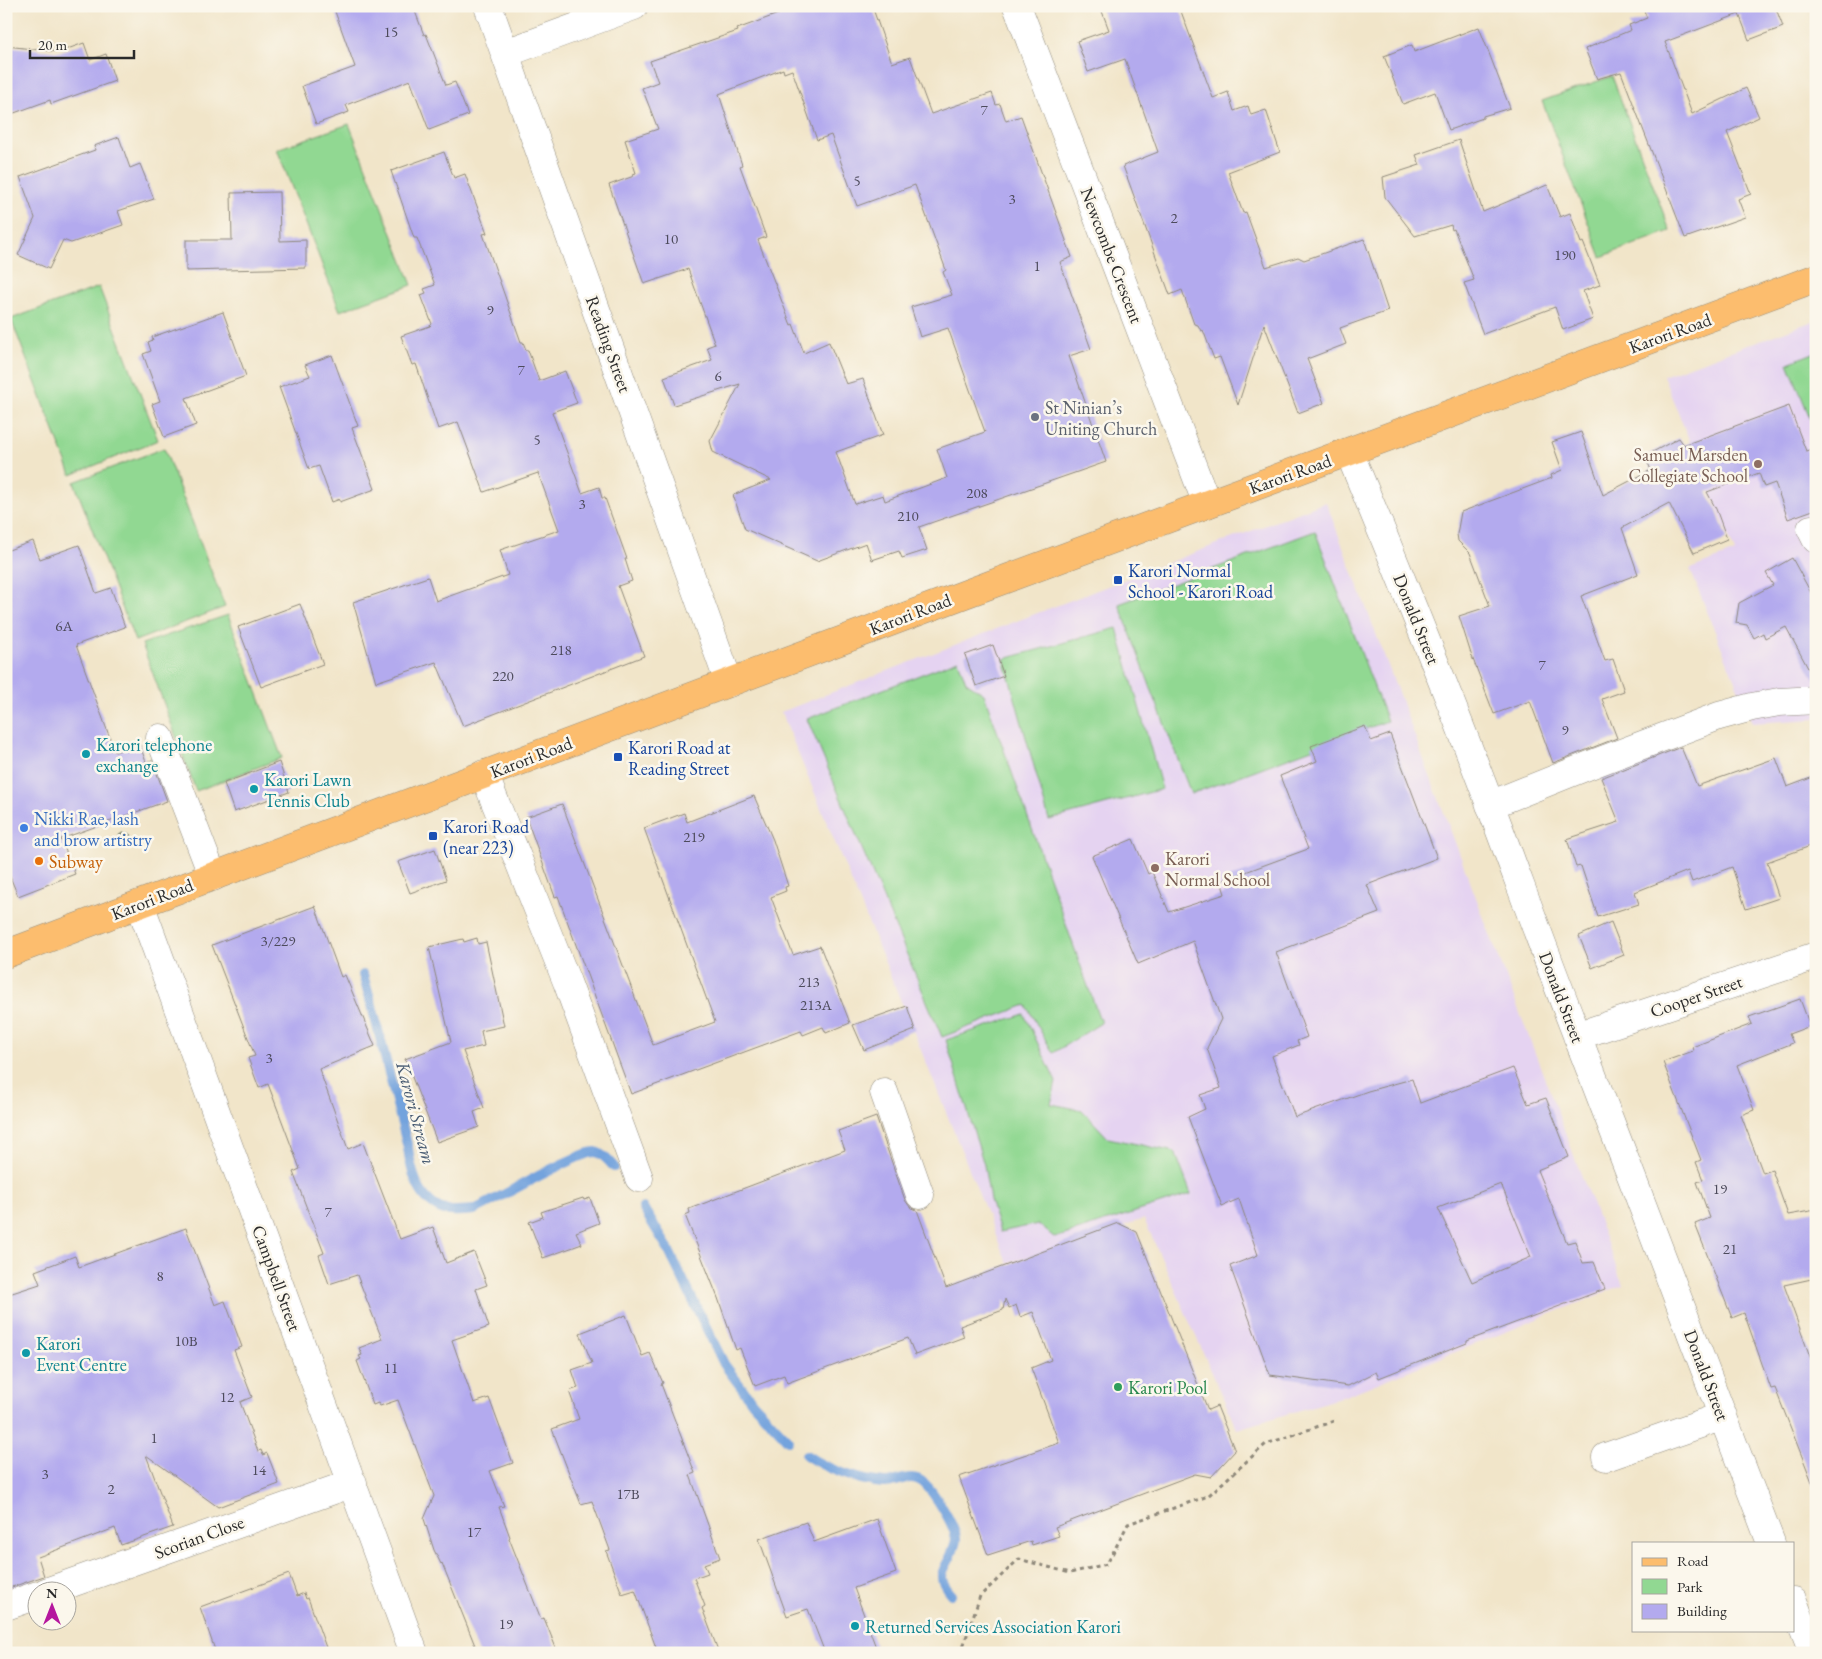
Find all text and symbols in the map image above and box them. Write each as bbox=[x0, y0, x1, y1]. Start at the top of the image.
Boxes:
house number: 15 bbox=[384, 22, 398, 41]
scale bar bbox=[30, 28, 134, 60]
text: 20 m bbox=[38, 35, 67, 54]
house number: 7 bbox=[980, 100, 988, 119]
house number: 5 bbox=[853, 171, 861, 190]
street label: Newcombe Crescent bbox=[1076, 184, 1149, 327]
house number: 3 bbox=[1008, 189, 1016, 208]
house number: 2 bbox=[1170, 208, 1178, 227]
house number: 10 bbox=[664, 229, 678, 248]
house number: 190 bbox=[1554, 245, 1576, 264]
house number: 1 bbox=[1033, 256, 1041, 275]
street label: Reading Street bbox=[581, 293, 637, 396]
house number: 9 bbox=[486, 300, 494, 319]
street label: Karori Road bbox=[1626, 307, 1715, 359]
house number: 7 bbox=[517, 360, 525, 379]
house number: 6 bbox=[714, 366, 722, 385]
place label: St Ninian’s Uniting Church bbox=[1045, 396, 1157, 440]
marker: St Ninian’s Uniting Church bbox=[1029, 411, 1041, 423]
house number: 5 bbox=[533, 430, 541, 449]
place label: Samuel Marsden Collegiate School bbox=[1628, 443, 1748, 487]
street label: Karori Road bbox=[1246, 448, 1335, 500]
marker: Samuel Marsden Collegiate School bbox=[1752, 458, 1764, 470]
house number: 208 bbox=[966, 483, 988, 502]
house number: 3 bbox=[578, 494, 586, 513]
house number: 210 bbox=[897, 506, 919, 525]
place label: Karori Normal School - Karori Road bbox=[1128, 559, 1274, 603]
street label: Donald Street bbox=[1388, 570, 1446, 668]
marker: Karori Normal School - Karori Road bbox=[1112, 574, 1124, 586]
street label: Karori Road bbox=[866, 588, 955, 640]
house number: 6A bbox=[55, 616, 73, 635]
house number: 218 bbox=[550, 640, 572, 659]
house number: 7 bbox=[1538, 655, 1546, 674]
house number: 220 bbox=[492, 666, 514, 685]
house number: 9 bbox=[1561, 720, 1569, 739]
street label: Karori Road bbox=[487, 731, 576, 783]
place label: Karori telephone exchange bbox=[96, 733, 212, 777]
place label: Karori Road at Reading Street bbox=[628, 736, 731, 780]
marker: Karori telephone exchange bbox=[80, 748, 92, 760]
marker: Karori Road at Reading Street bbox=[612, 751, 624, 763]
place label: Karori Lawn Tennis Club bbox=[264, 768, 352, 812]
marker: Karori Lawn Tennis Club bbox=[248, 783, 260, 795]
place label: Nikki Rae, lash and brow artistry bbox=[34, 807, 152, 851]
place label: Karori Road (near 223) bbox=[443, 815, 530, 859]
marker: Nikki Rae, lash and brow artistry bbox=[18, 822, 30, 834]
house number: 219 bbox=[683, 827, 705, 846]
marker: Karori Road (near 223) bbox=[427, 830, 439, 842]
place label: Karori Normal School bbox=[1165, 847, 1270, 891]
place label: Subway bbox=[49, 850, 103, 873]
marker: Subway bbox=[33, 855, 45, 867]
marker: Karori Normal School bbox=[1149, 862, 1161, 874]
street label: Karori Road bbox=[108, 873, 197, 925]
house number: 3/229 bbox=[261, 931, 295, 950]
street label: Donald Street bbox=[1534, 948, 1590, 1046]
street label: Cooper Street bbox=[1647, 969, 1746, 1023]
house number: 213 bbox=[798, 972, 820, 991]
house number: 213A bbox=[800, 995, 833, 1014]
house number: 3 bbox=[265, 1048, 273, 1067]
water label: Karori Stream bbox=[390, 1058, 442, 1167]
house number: 19 bbox=[1713, 1179, 1727, 1198]
house number: 7 bbox=[324, 1202, 332, 1221]
street label: Campbell Street bbox=[247, 1222, 307, 1335]
house number: 21 bbox=[1723, 1239, 1737, 1258]
house number: 8 bbox=[156, 1266, 164, 1285]
street label: Donald Street bbox=[1679, 1326, 1735, 1424]
house number: 10B bbox=[174, 1331, 198, 1350]
place label: Karori Event Centre bbox=[36, 1332, 127, 1376]
marker: Karori Event Centre bbox=[20, 1347, 32, 1359]
house number: 11 bbox=[384, 1358, 398, 1377]
place label: Karori Pool bbox=[1128, 1376, 1207, 1399]
marker: Karori Pool bbox=[1112, 1381, 1124, 1393]
house number: 12 bbox=[220, 1387, 235, 1406]
house number: 1 bbox=[150, 1428, 158, 1447]
house number: 14 bbox=[252, 1460, 267, 1479]
house number: 3 bbox=[41, 1464, 49, 1483]
house number: 2 bbox=[107, 1479, 115, 1498]
house number: 17B bbox=[616, 1484, 640, 1503]
street label: Scorian Close bbox=[151, 1510, 247, 1564]
house number: 17 bbox=[467, 1522, 482, 1541]
legend bbox=[1632, 1542, 1794, 1632]
text: Road bbox=[1677, 1551, 1709, 1570]
text: Park bbox=[1677, 1577, 1704, 1596]
north arrow bbox=[28, 1582, 78, 1632]
text: N bbox=[46, 1584, 58, 1602]
text: Building bbox=[1677, 1601, 1727, 1620]
house number: 19 bbox=[499, 1614, 513, 1633]
place label: Returned Services Association Karori bbox=[865, 1615, 1122, 1638]
marker: Returned Services Association Karori bbox=[849, 1620, 861, 1632]

